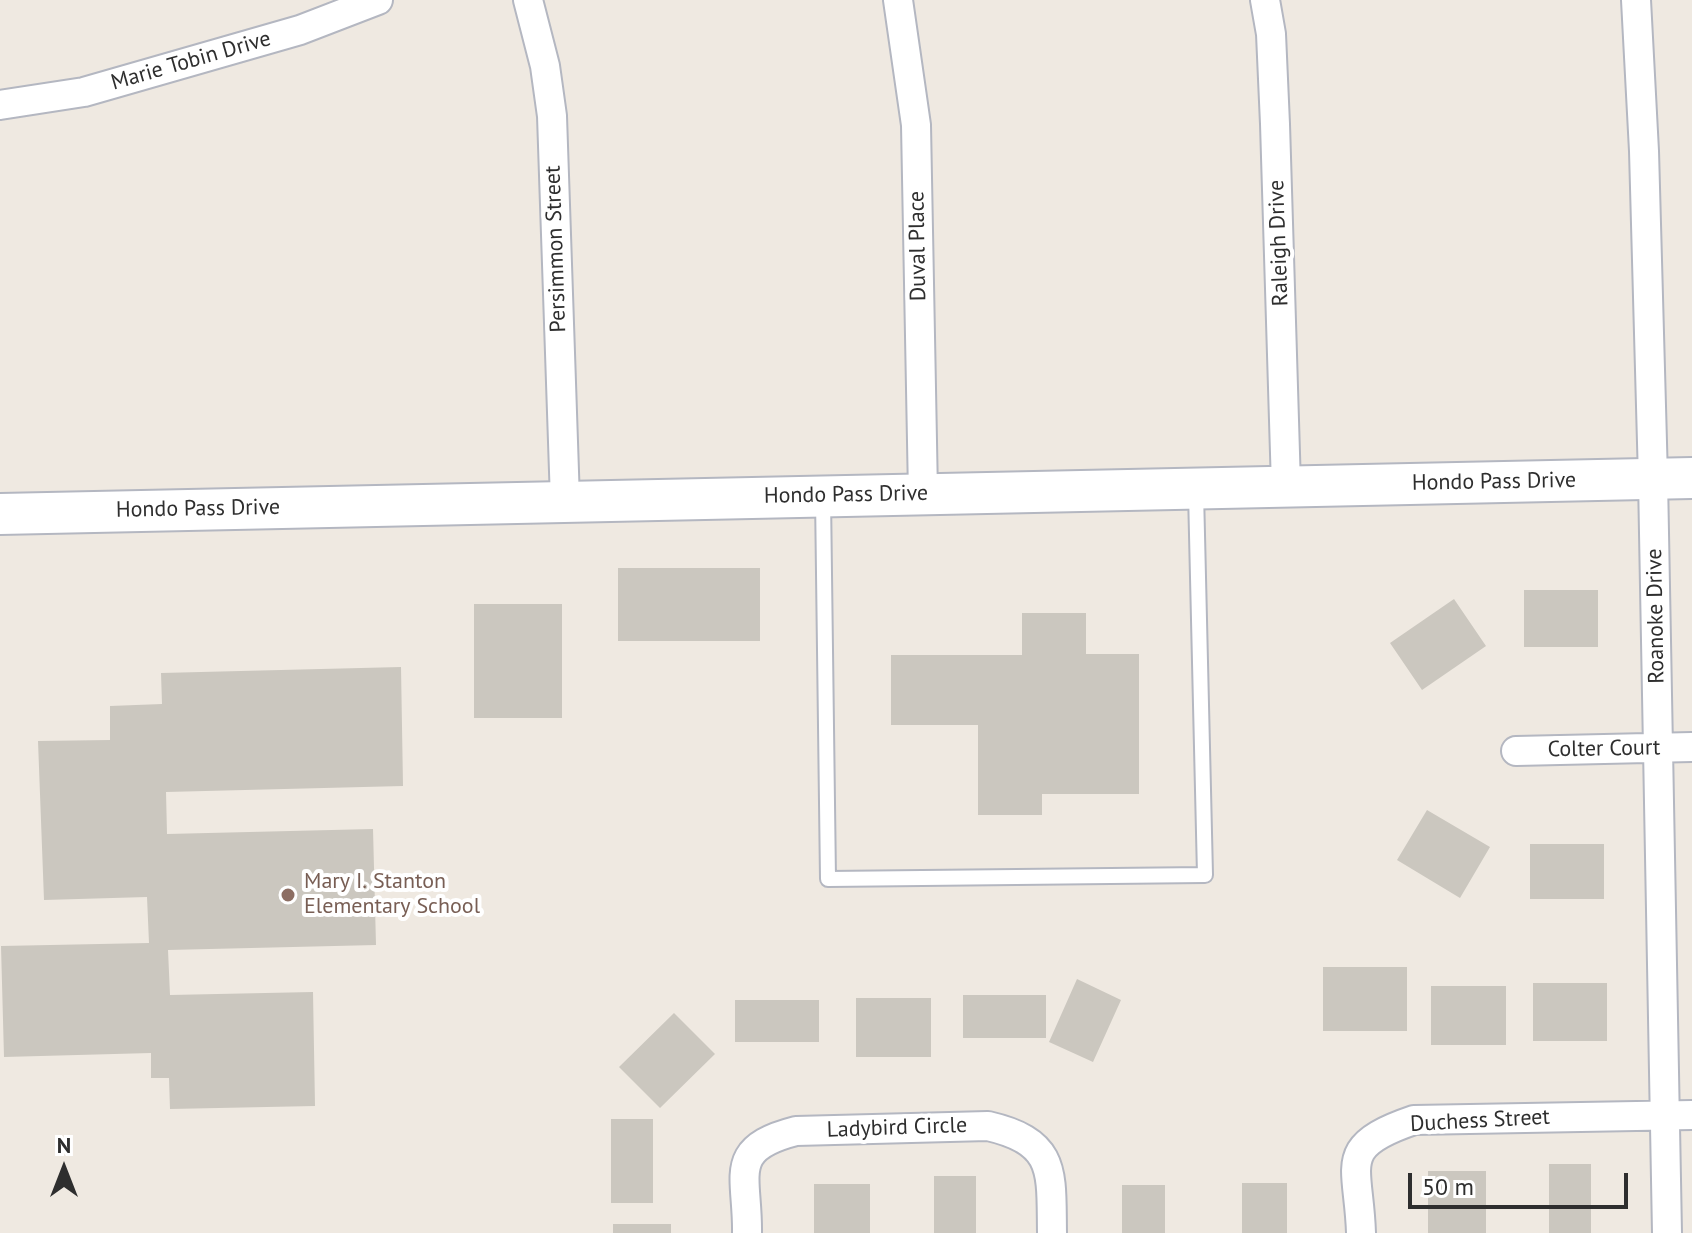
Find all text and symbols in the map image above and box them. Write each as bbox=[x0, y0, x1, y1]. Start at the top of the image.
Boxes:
street label: Marie Tobin Drive bbox=[108, 26, 274, 96]
street label: Persimmon Street bbox=[540, 165, 572, 333]
street label: Raleigh Drive bbox=[1264, 179, 1294, 307]
street label: Duval Place bbox=[904, 191, 932, 301]
street label: Hondo Pass Drive bbox=[1412, 467, 1576, 497]
street label: Hondo Pass Drive bbox=[764, 480, 928, 510]
street label: Hondo Pass Drive bbox=[116, 494, 280, 524]
street label: Roanoke Drive bbox=[1642, 548, 1670, 684]
street label: Colter Court bbox=[1547, 735, 1661, 763]
place label: Mary I. Stanton Elementary School bbox=[304, 869, 480, 920]
marker: Mary I. Stanton Elementary School bbox=[279, 886, 297, 904]
street label: Duchess Street bbox=[1409, 1104, 1551, 1138]
street label: Ladybird Circle bbox=[826, 1112, 968, 1144]
north arrow bbox=[24, 1129, 104, 1209]
text: N bbox=[57, 1131, 71, 1159]
scale bar bbox=[1412, 1157, 1632, 1207]
text: 50 m bbox=[1422, 1171, 1474, 1202]

